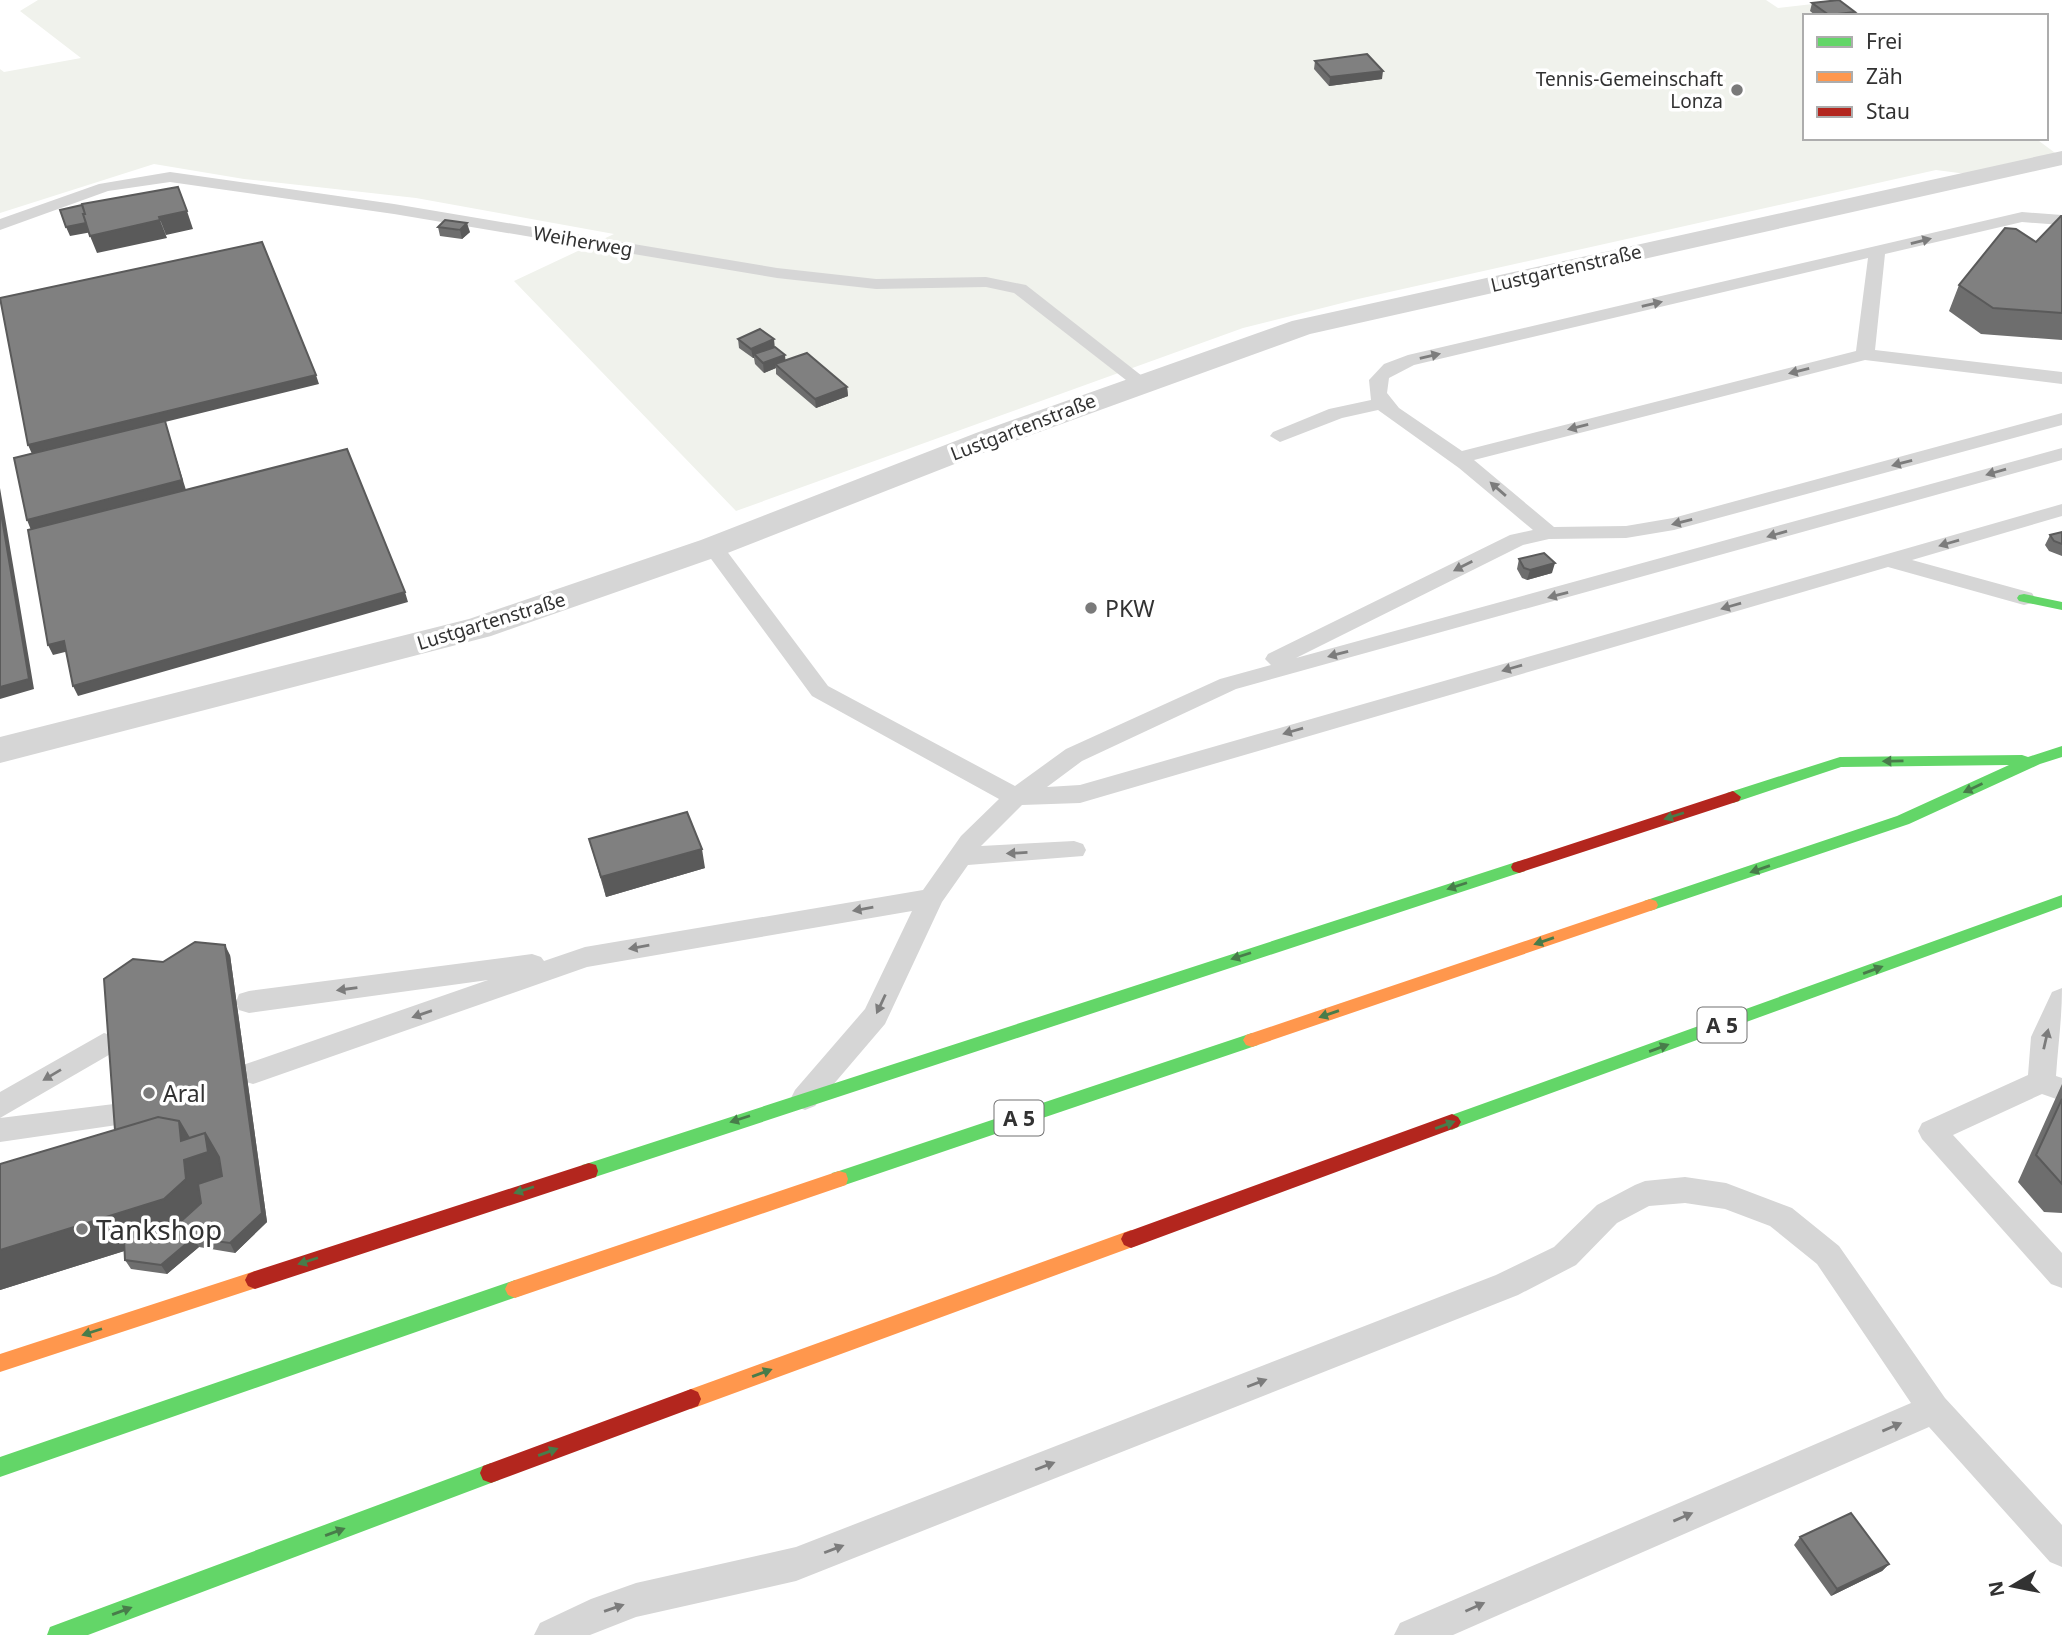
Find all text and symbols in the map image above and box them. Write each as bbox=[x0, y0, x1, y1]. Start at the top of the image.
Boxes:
legend bbox=[1803, 14, 2048, 140]
text: Frei bbox=[1866, 27, 1902, 55]
text: Zäh bbox=[1866, 62, 1903, 90]
place label: Tennis-Gemeinschaft Lonza bbox=[1536, 66, 1723, 114]
marker: Tennis-Gemeinschaft Lonza bbox=[1729, 82, 1745, 98]
text: Stau bbox=[1866, 97, 1910, 125]
street label: Weiherweg bbox=[531, 219, 635, 263]
one-way arrow bbox=[1910, 235, 1932, 246]
street label: Lustgartenstraße bbox=[1488, 238, 1644, 298]
one-way arrow bbox=[1641, 298, 1663, 309]
one-way arrow bbox=[1420, 350, 1442, 361]
one-way arrow bbox=[1788, 366, 1810, 377]
street label: Lustgartenstraße bbox=[946, 387, 1100, 467]
one-way arrow bbox=[1567, 422, 1589, 433]
one-way arrow bbox=[1891, 458, 1912, 468]
one-way arrow bbox=[1985, 467, 2007, 478]
one-way arrow bbox=[1489, 482, 1506, 497]
one-way arrow bbox=[1671, 517, 1693, 528]
one-way arrow bbox=[1767, 529, 1788, 539]
one-way arrow bbox=[1939, 538, 1960, 548]
one-way arrow bbox=[1453, 560, 1473, 571]
street label: Lustgartenstraße bbox=[414, 586, 568, 656]
one-way arrow bbox=[1547, 590, 1569, 601]
place label: PKW bbox=[1105, 592, 1155, 624]
marker: PKW bbox=[1083, 600, 1099, 616]
one-way arrow bbox=[1720, 601, 1741, 611]
one-way arrow bbox=[1327, 649, 1349, 660]
one-way arrow bbox=[1501, 664, 1522, 674]
one-way arrow bbox=[1283, 726, 1304, 736]
one-way arrow bbox=[1882, 756, 1904, 767]
one-way arrow bbox=[1962, 783, 1983, 794]
one-way arrow bbox=[1663, 811, 1684, 821]
one-way arrow bbox=[1006, 848, 1028, 859]
one-way arrow bbox=[1749, 864, 1770, 874]
one-way arrow bbox=[1447, 881, 1468, 891]
one-way arrow bbox=[852, 904, 874, 915]
one-way arrow bbox=[1534, 936, 1555, 947]
one-way arrow bbox=[628, 942, 650, 953]
one-way arrow bbox=[1230, 951, 1251, 962]
one-way arrow bbox=[1863, 964, 1884, 975]
one-way arrow bbox=[336, 984, 358, 995]
one-way arrow bbox=[875, 994, 886, 1014]
road number: A 5 bbox=[1698, 1007, 1746, 1042]
one-way arrow bbox=[411, 1009, 432, 1020]
one-way arrow bbox=[1318, 1009, 1339, 1020]
one-way arrow bbox=[2041, 1028, 2052, 1050]
one-way arrow bbox=[1649, 1042, 1670, 1053]
one-way arrow bbox=[43, 1069, 62, 1081]
place label: Aral bbox=[163, 1077, 206, 1109]
marker: Aral bbox=[141, 1085, 157, 1101]
road number: A 5 bbox=[995, 1100, 1044, 1136]
one-way arrow bbox=[730, 1114, 751, 1125]
one-way arrow bbox=[1435, 1119, 1456, 1130]
one-way arrow bbox=[514, 1185, 535, 1196]
place label: Tankshop bbox=[96, 1210, 222, 1248]
marker: Tankshop bbox=[74, 1221, 90, 1237]
one-way arrow bbox=[298, 1256, 319, 1267]
one-way arrow bbox=[81, 1328, 102, 1338]
one-way arrow bbox=[751, 1367, 772, 1378]
one-way arrow bbox=[1247, 1377, 1268, 1388]
one-way arrow bbox=[1882, 1421, 1903, 1432]
one-way arrow bbox=[538, 1446, 559, 1457]
one-way arrow bbox=[1035, 1460, 1056, 1471]
one-way arrow bbox=[1673, 1511, 1694, 1522]
one-way arrow bbox=[325, 1526, 346, 1537]
one-way arrow bbox=[823, 1544, 844, 1555]
north arrow bbox=[1978, 1551, 2048, 1621]
text: N bbox=[1982, 1579, 2010, 1599]
one-way arrow bbox=[1464, 1601, 1485, 1612]
one-way arrow bbox=[604, 1602, 625, 1613]
one-way arrow bbox=[112, 1605, 133, 1616]

